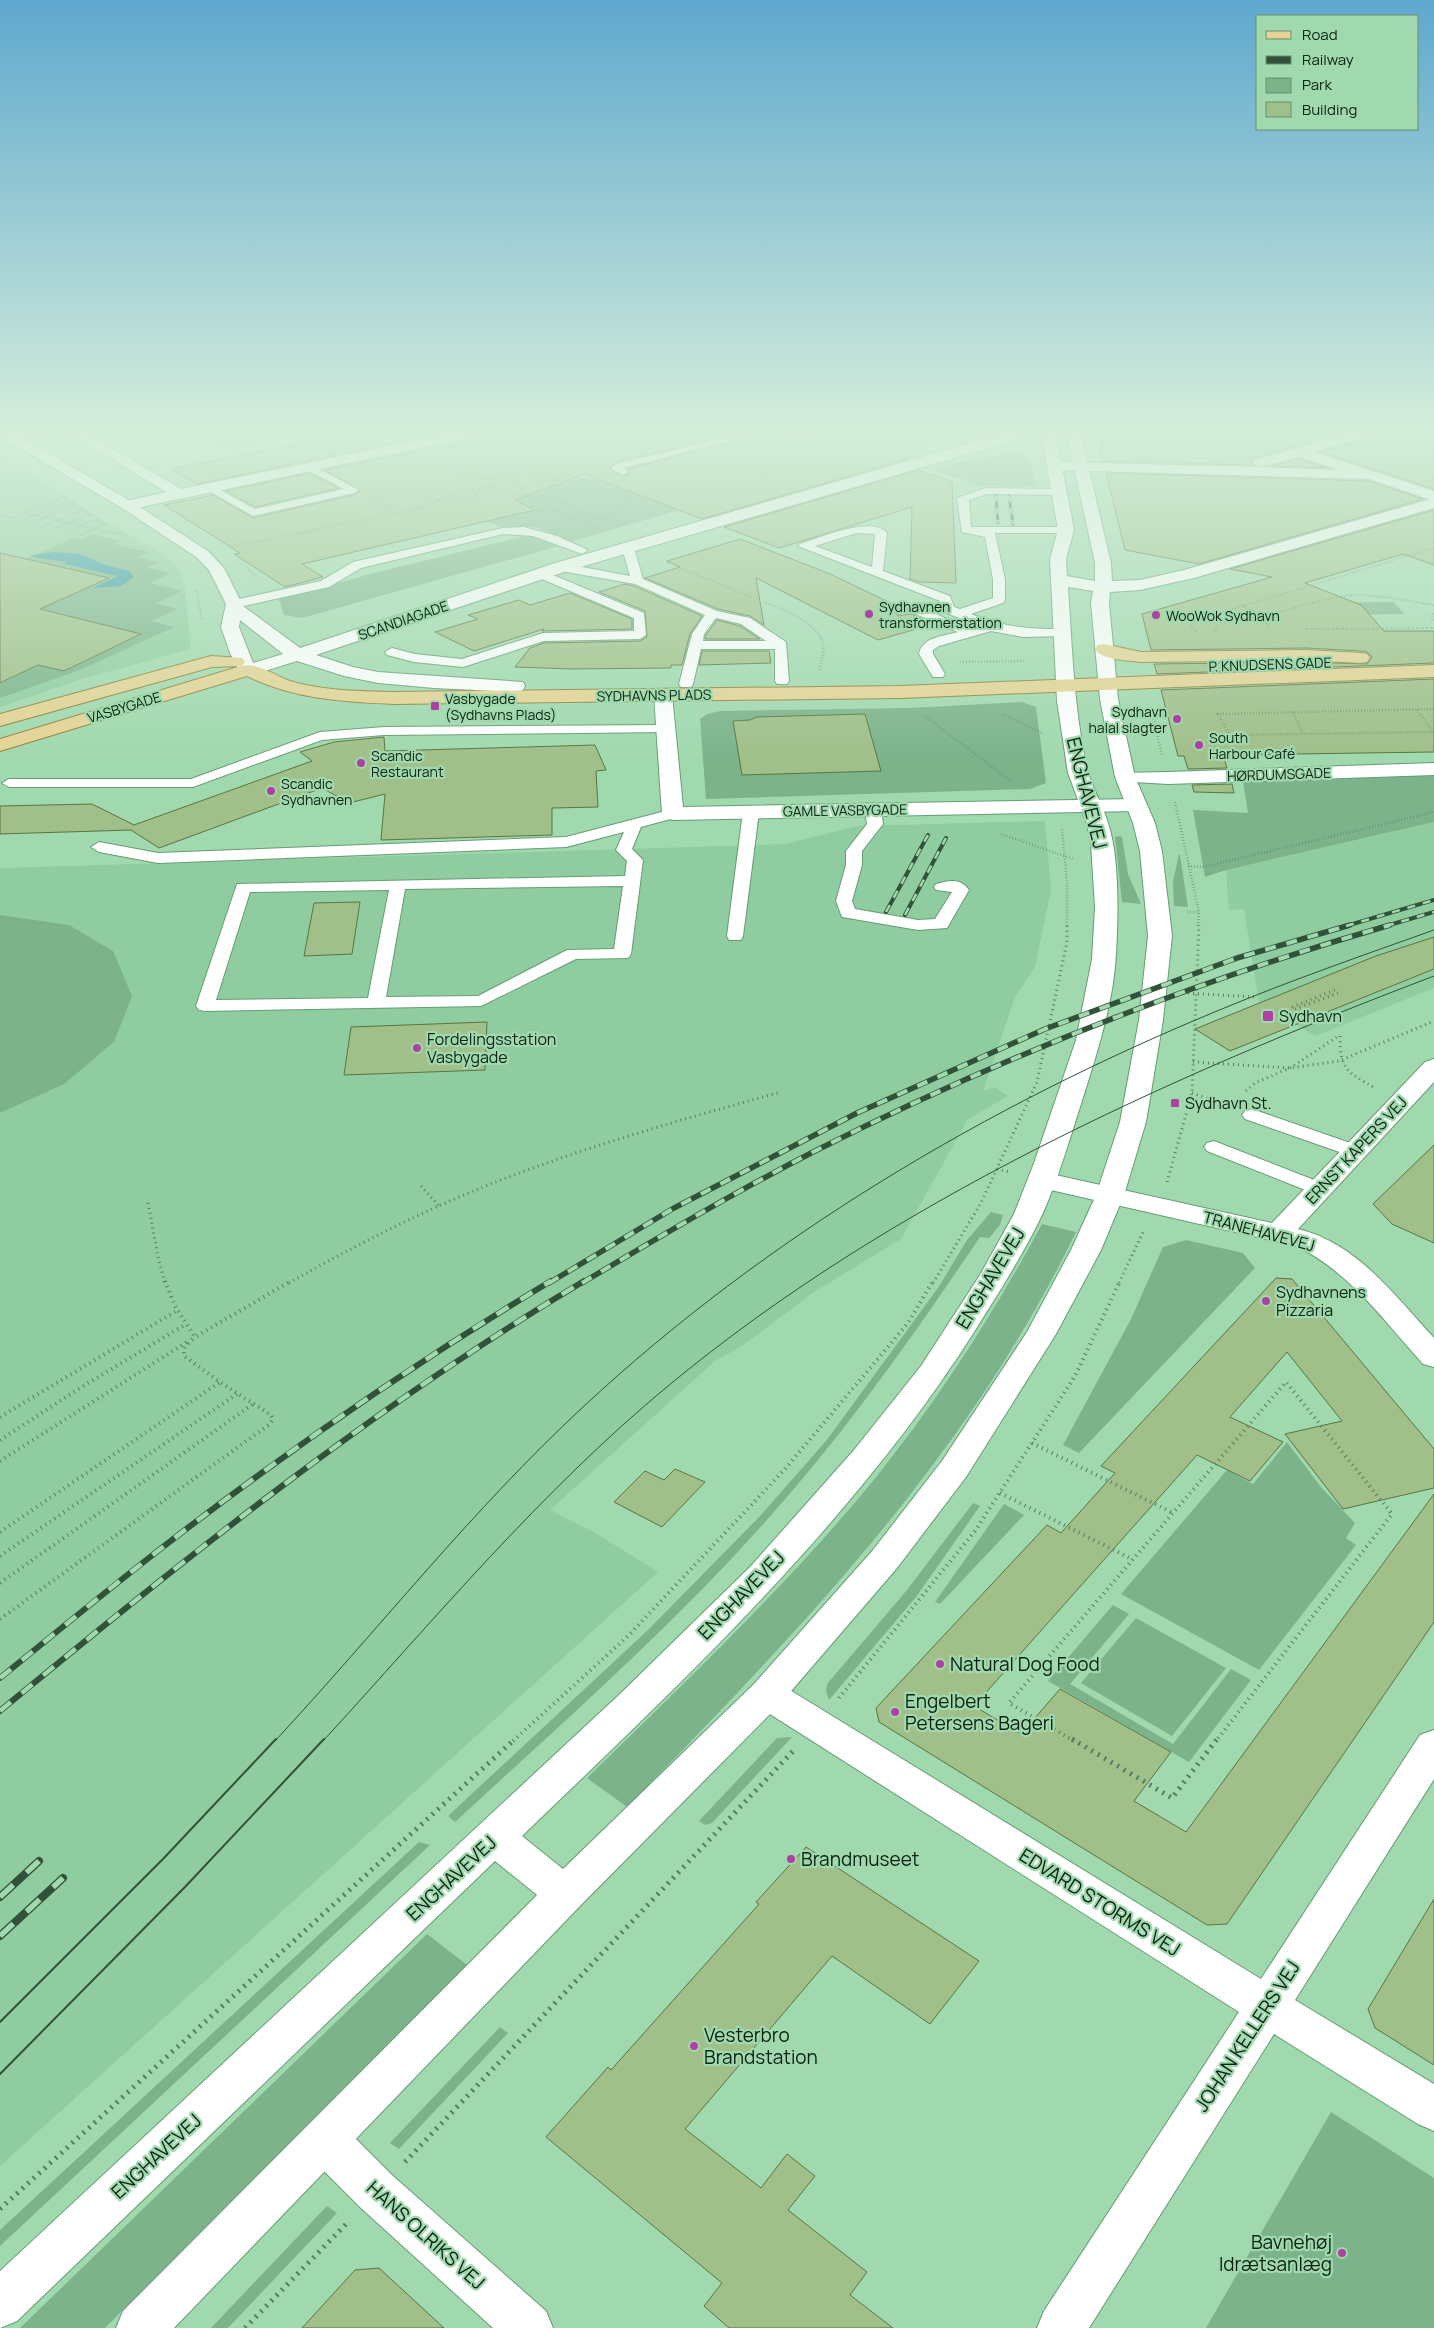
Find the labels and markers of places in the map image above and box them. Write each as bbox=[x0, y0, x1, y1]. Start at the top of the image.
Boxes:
place label: Sydhavnen transformerstation bbox=[879, 597, 1002, 632]
place label: WooWok Sydhavn bbox=[1166, 606, 1280, 625]
marker: Sydhavnen transformerstation bbox=[863, 608, 875, 620]
marker: WooWok Sydhavn bbox=[1150, 609, 1162, 621]
place label: Vasbygade (Sydhavns Plads) bbox=[445, 689, 556, 724]
marker: Vasbygade (Sydhavns Plads) bbox=[429, 700, 441, 712]
place label: Sydhavn halal slagter bbox=[1089, 702, 1167, 737]
marker: Sydhavn halal slagter bbox=[1171, 713, 1183, 725]
place label: South Harbour Café bbox=[1209, 728, 1295, 763]
marker: South Harbour Café bbox=[1193, 739, 1205, 751]
place label: Scandic Restaurant bbox=[371, 746, 444, 781]
marker: Scandic Restaurant bbox=[355, 757, 367, 769]
place label: Scandic Sydhavnen bbox=[281, 774, 352, 809]
marker: Scandic Sydhavnen bbox=[265, 785, 277, 797]
place label: Sydhavn bbox=[1279, 1005, 1342, 1027]
marker: Sydhavn bbox=[1261, 1009, 1275, 1023]
place label: Fordelingsstation Vasbygade bbox=[427, 1028, 556, 1068]
marker: Fordelingsstation Vasbygade bbox=[411, 1042, 423, 1054]
place label: Sydhavn St. bbox=[1185, 1092, 1272, 1114]
marker: Sydhavn St. bbox=[1169, 1097, 1181, 1109]
place label: Sydhavnens Pizzaria bbox=[1276, 1281, 1366, 1321]
marker: Sydhavnens Pizzaria bbox=[1260, 1295, 1272, 1307]
place label: Natural Dog Food bbox=[950, 1651, 1100, 1677]
marker: Natural Dog Food bbox=[934, 1658, 946, 1670]
place label: Engelbert Petersens Bageri bbox=[905, 1688, 1054, 1736]
marker: Engelbert Petersens Bageri bbox=[889, 1706, 901, 1718]
place label: Brandmuseet bbox=[801, 1846, 919, 1872]
marker: Brandmuseet bbox=[785, 1853, 797, 1865]
place label: Vesterbro Brandstation bbox=[704, 2022, 818, 2070]
marker: Vesterbro Brandstation bbox=[688, 2040, 700, 2052]
place label: Bavnehøj Idrætsanlæg bbox=[1219, 2229, 1332, 2277]
marker: Bavnehøj Idrætsanlæg bbox=[1336, 2247, 1348, 2259]

